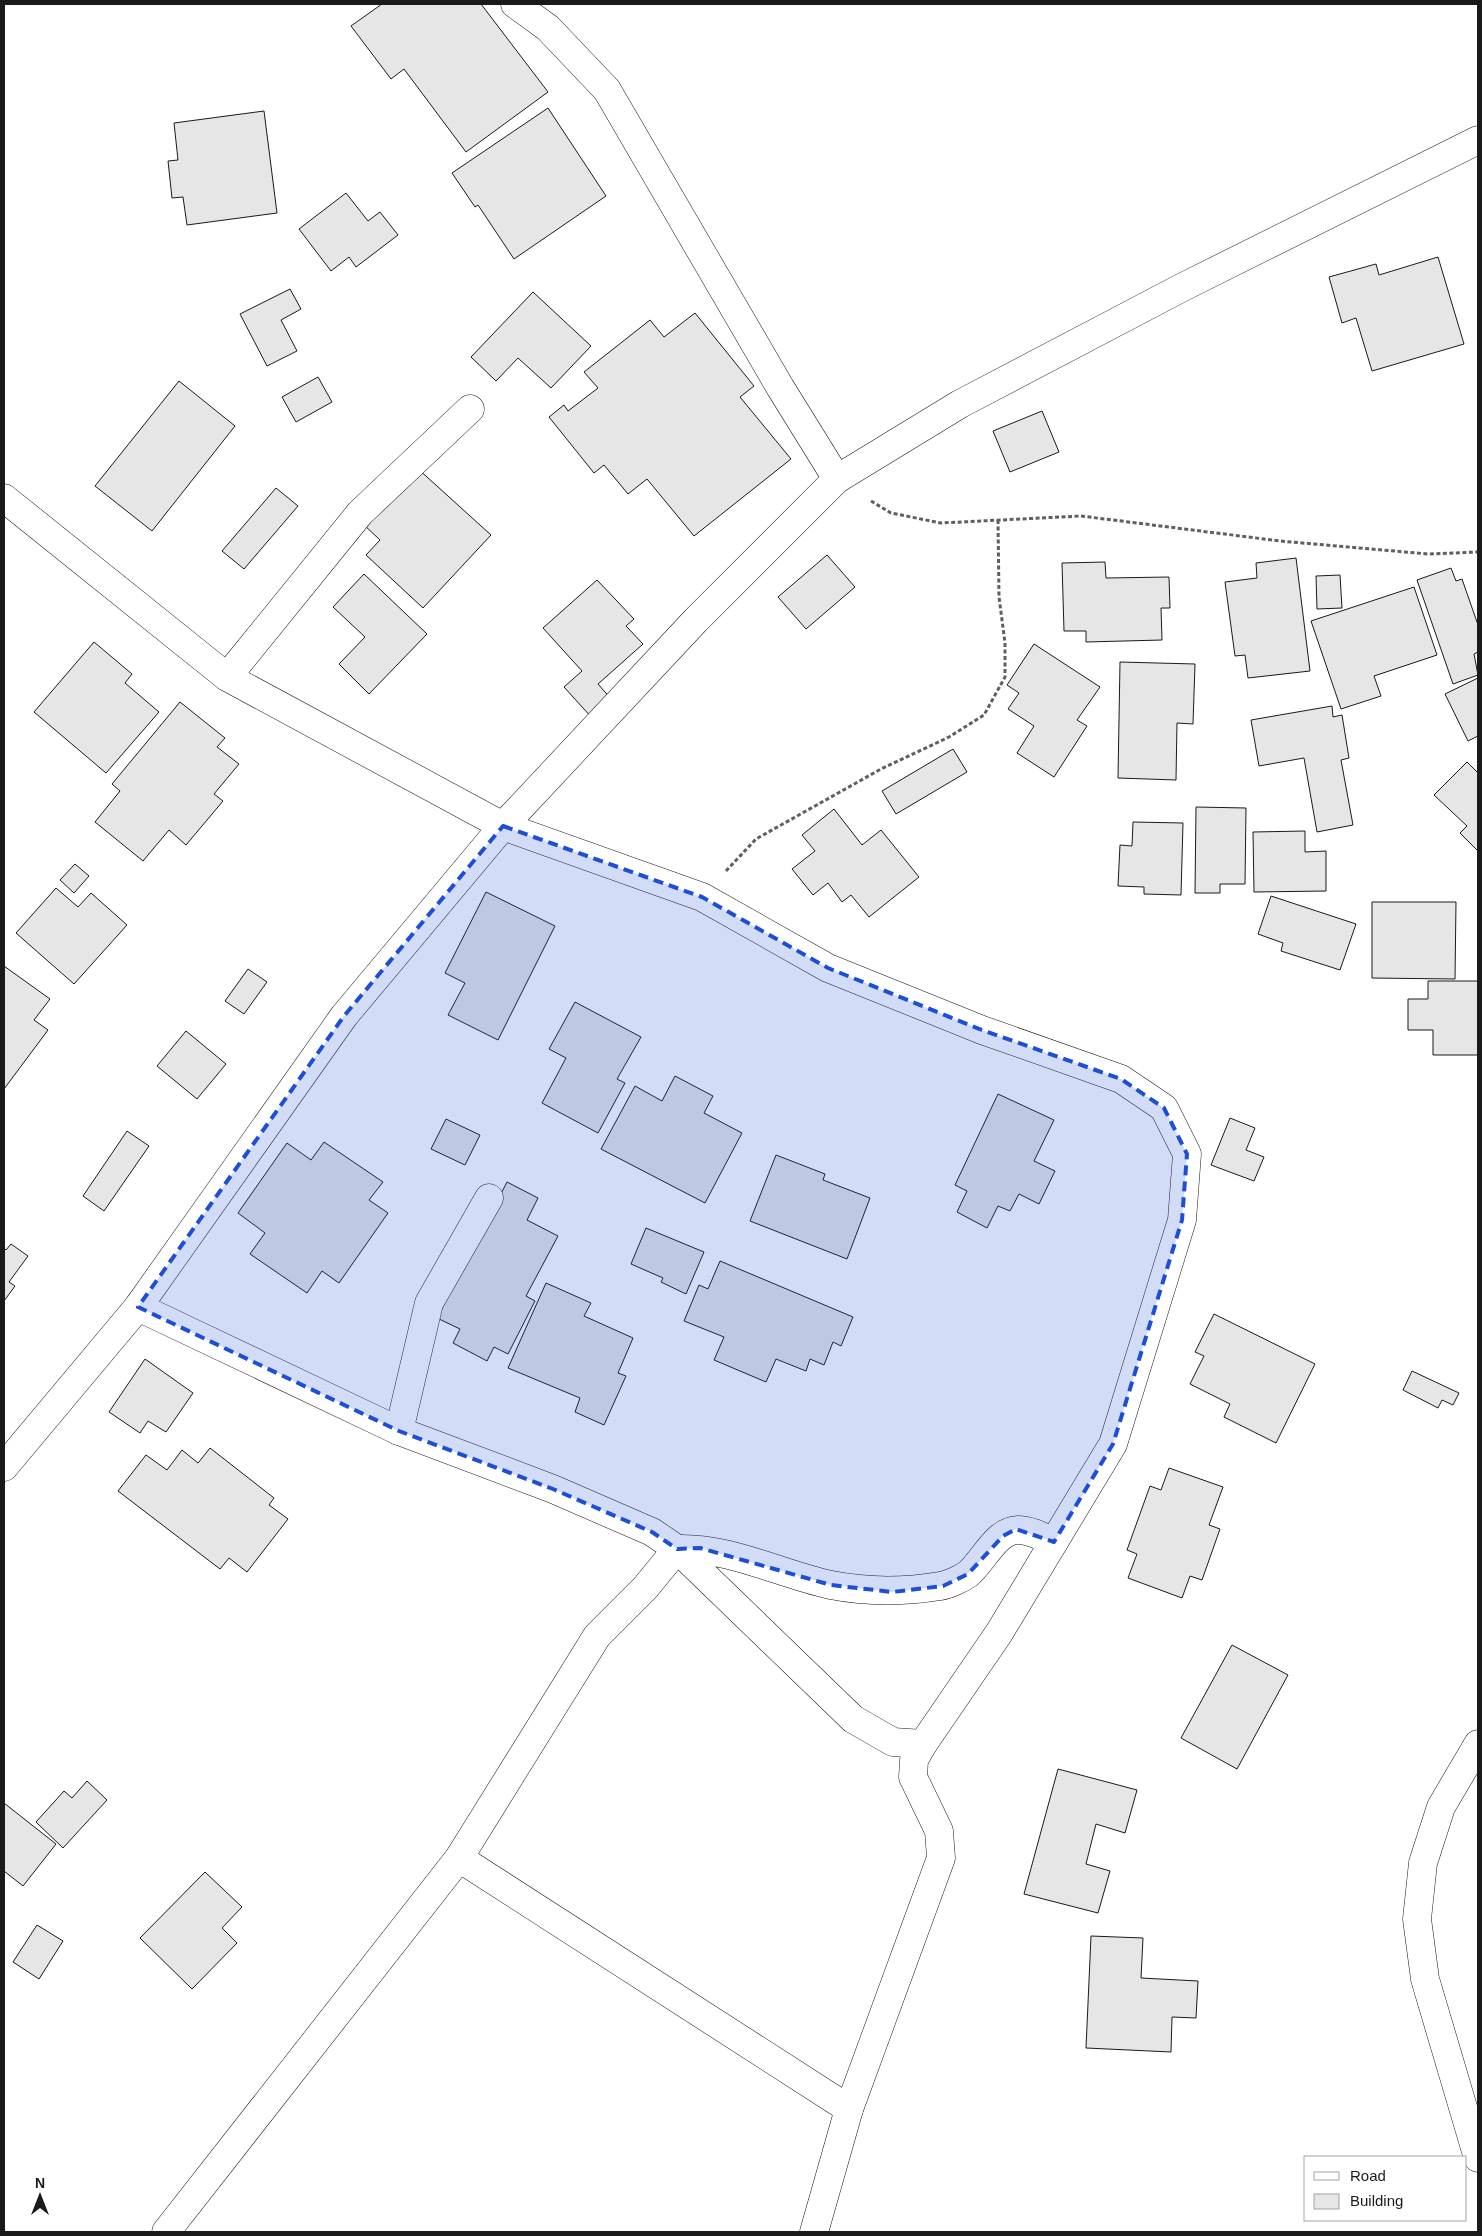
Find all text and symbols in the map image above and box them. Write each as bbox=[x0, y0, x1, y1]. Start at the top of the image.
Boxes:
legend bbox=[1304, 2156, 1467, 2221]
text: Road bbox=[1350, 2167, 1386, 2184]
north arrow bbox=[15, 2171, 65, 2221]
text: N bbox=[35, 2175, 45, 2191]
text: Building bbox=[1350, 2192, 1403, 2209]

